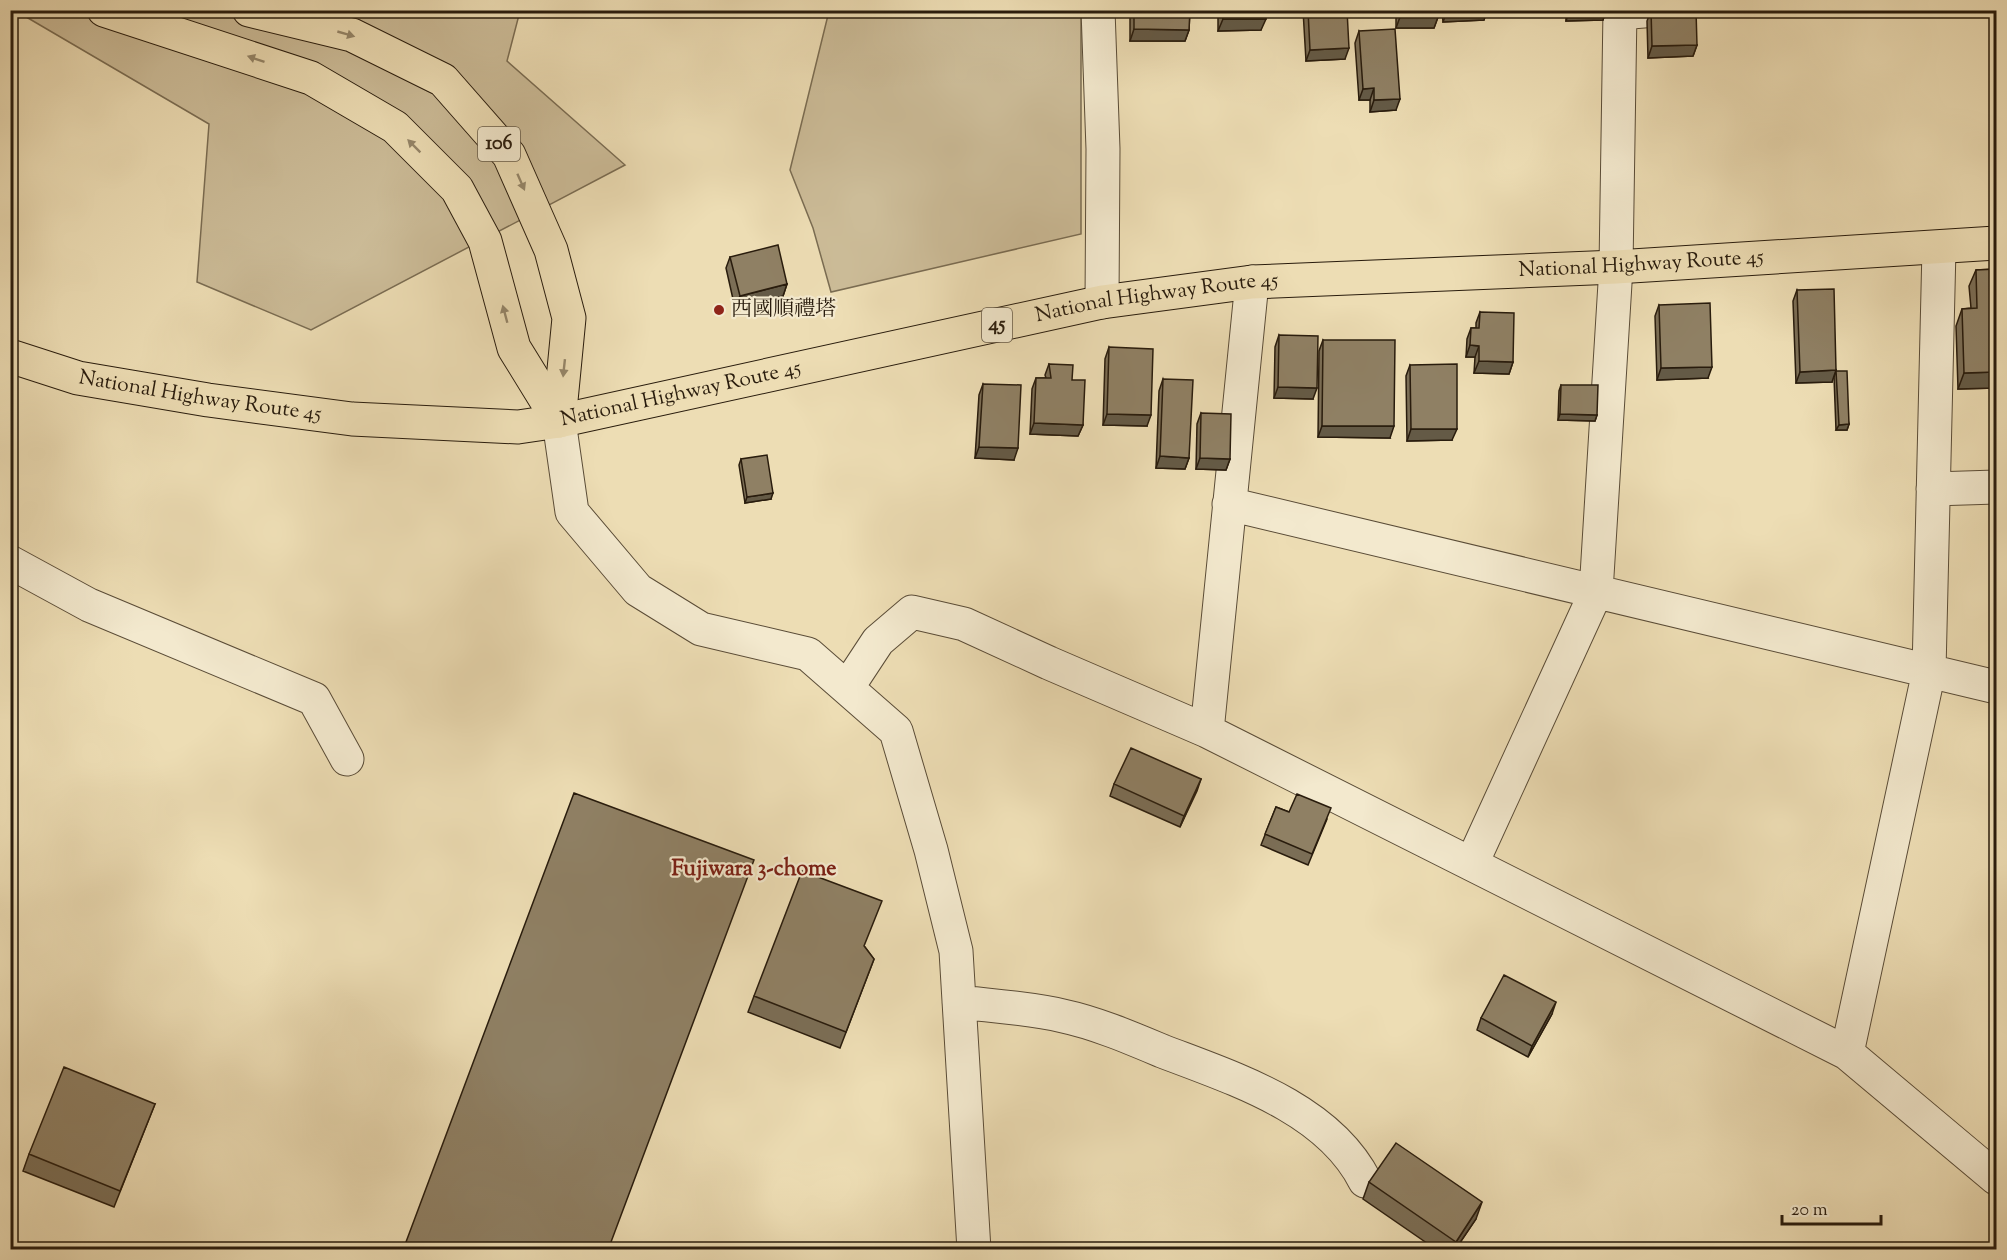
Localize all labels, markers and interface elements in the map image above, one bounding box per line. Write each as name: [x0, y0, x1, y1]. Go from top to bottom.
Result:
one-way arrow: [337, 30, 355, 39]
one-way arrow: [247, 53, 265, 63]
road number: 106: [478, 127, 520, 161]
one-way arrow: [407, 139, 421, 153]
one-way arrow: [517, 174, 526, 191]
street label: National Highway Route 45: [1518, 243, 1765, 286]
street label: National Highway Route 45: [1033, 266, 1279, 331]
place label: 西國順禮塔: [731, 295, 836, 325]
marker: 西國順禮塔: [712, 303, 726, 317]
one-way arrow: [499, 305, 509, 323]
road number: 45: [982, 308, 1012, 342]
street label: National Highway Route 45: [558, 353, 804, 435]
one-way arrow: [559, 359, 569, 378]
street label: National Highway Route 45: [76, 363, 323, 430]
district label: Fujiwara 3-chome: [671, 854, 837, 886]
scale bar: [1782, 1188, 1881, 1226]
text: 20 m: [1791, 1198, 1828, 1224]

